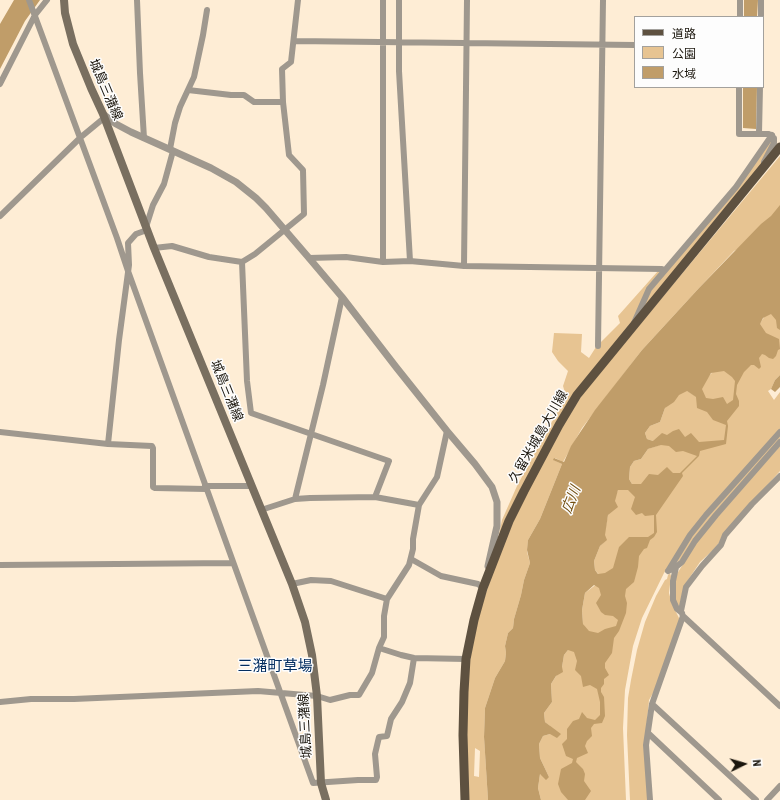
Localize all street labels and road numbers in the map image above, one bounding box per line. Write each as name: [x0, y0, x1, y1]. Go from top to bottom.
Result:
street label: 城島三潴線: [85, 57, 125, 123]
street label: 城島三潴線: [207, 358, 245, 424]
street label: 久留米城島大川線: [506, 388, 572, 486]
street label: 城島三潴線: [297, 693, 315, 759]

